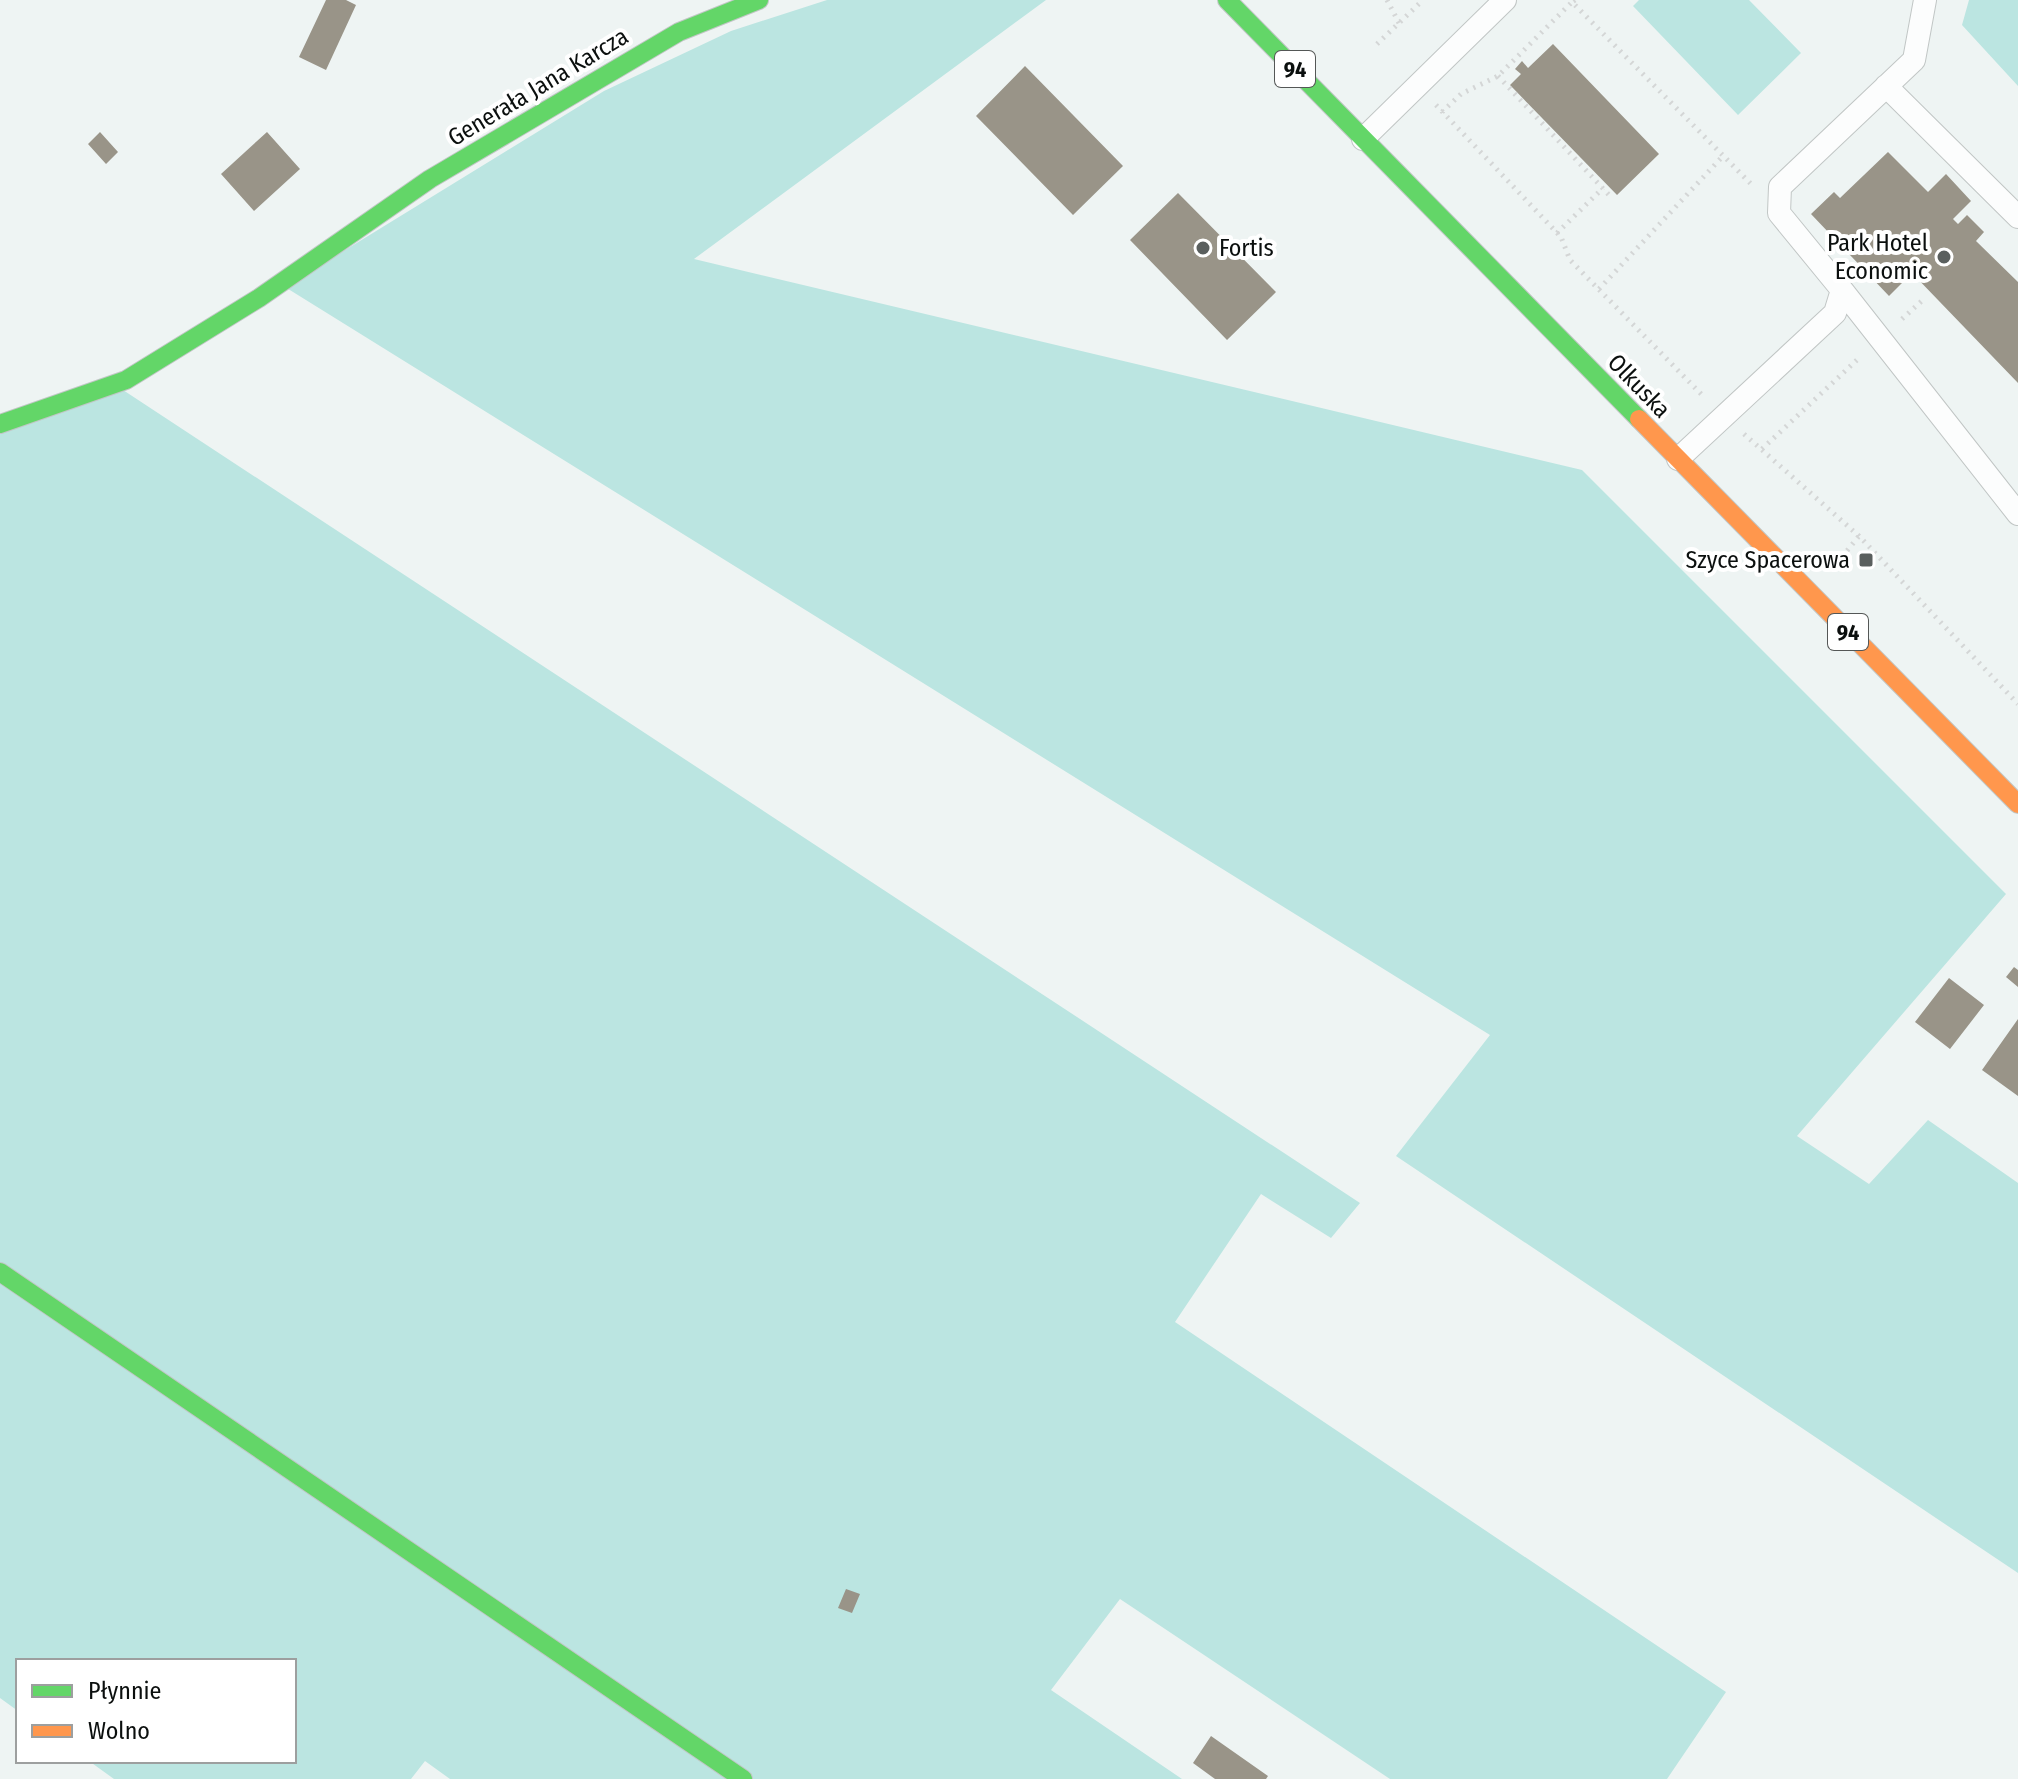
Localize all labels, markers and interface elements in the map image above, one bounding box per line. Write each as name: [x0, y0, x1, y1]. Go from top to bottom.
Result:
street label: Generała Jana Karcza: [443, 22, 633, 152]
road number: 94: [1275, 51, 1315, 87]
place label: Park Hotel Economic: [1827, 229, 1928, 285]
place label: Fortis: [1219, 234, 1274, 262]
marker: Fortis: [1194, 239, 1212, 257]
marker: Park Hotel Economic: [1935, 248, 1953, 266]
street label: Olkuska: [1602, 348, 1676, 424]
place label: Szyce Spacerowa: [1686, 546, 1850, 574]
marker: Szyce Spacerowa: [1857, 551, 1875, 569]
road number: 94: [1828, 614, 1868, 650]
legend: [16, 1659, 296, 1763]
text: Płynnie: [88, 1677, 161, 1705]
text: Wolno: [88, 1717, 150, 1745]

